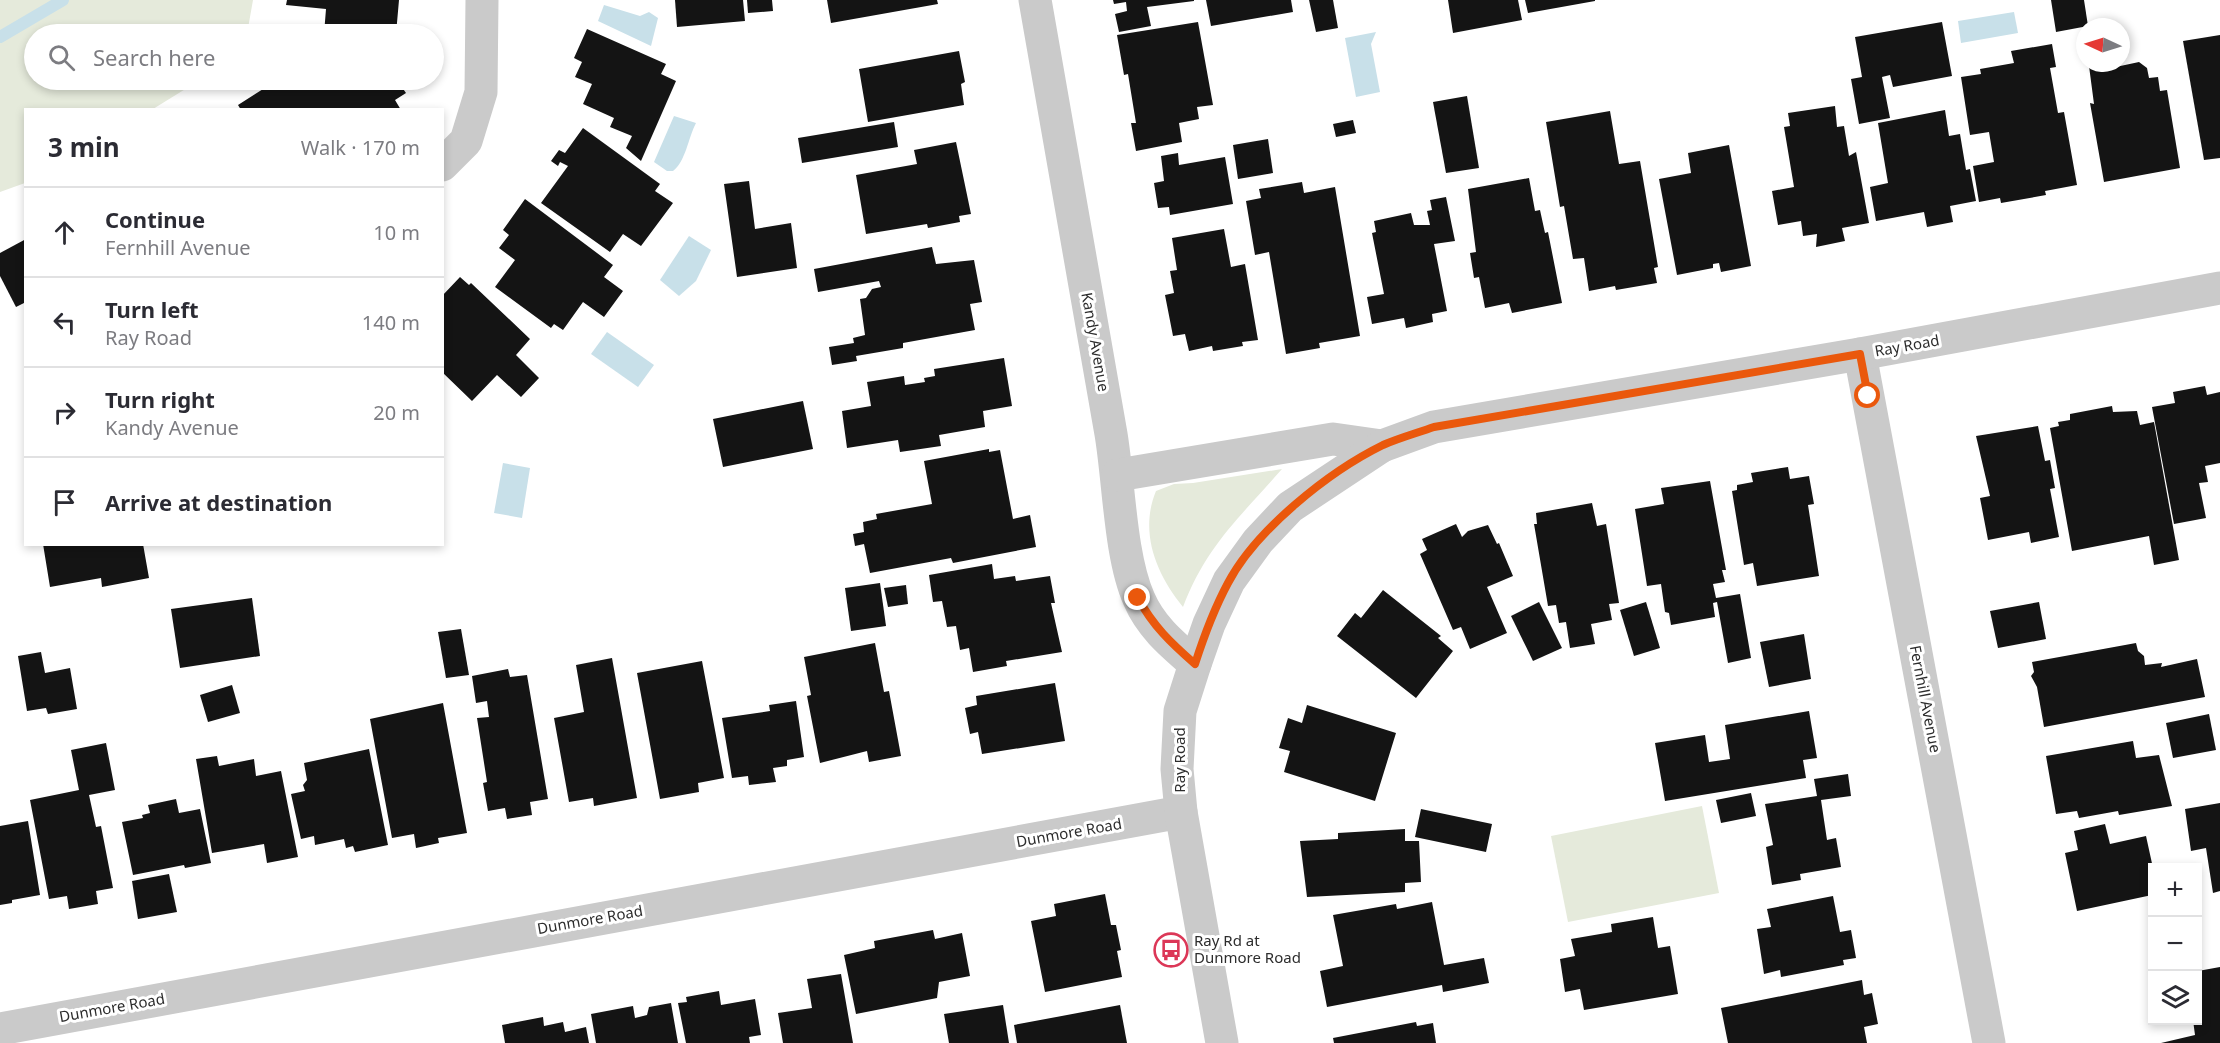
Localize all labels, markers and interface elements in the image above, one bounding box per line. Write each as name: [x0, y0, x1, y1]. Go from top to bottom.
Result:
north arrow: [2076, 18, 2130, 72]
search box: [24, 24, 444, 90]
icon: search: [45, 41, 78, 74]
text: Search here: [93, 42, 215, 72]
text: 3 min: [48, 129, 120, 165]
text: Walk · 170 m: [301, 134, 420, 161]
text: Continue: [105, 204, 205, 234]
icon: ahead: [48, 216, 81, 249]
text: 10 m: [373, 219, 420, 246]
text: Fernhill Avenue: [105, 234, 251, 261]
street label: Kandy Avenue: [1077, 291, 1115, 393]
text: Turn left: [105, 294, 199, 324]
icon: left: [48, 306, 81, 339]
text: 140 m: [362, 309, 420, 336]
text: Ray Road: [105, 324, 192, 351]
street label: Ray Road: [1873, 329, 1941, 361]
route start: [1854, 382, 1880, 408]
text: Turn right: [105, 384, 215, 414]
icon: right: [48, 396, 81, 429]
text: 20 m: [373, 399, 420, 426]
text: Kandy Avenue: [105, 414, 239, 441]
icon: arrive: [48, 486, 81, 519]
text: Arrive at destination: [105, 487, 332, 517]
route end: [1124, 584, 1150, 610]
street label: Fernhill Avenue: [1906, 643, 1946, 754]
street label: Ray Road: [1169, 727, 1189, 793]
street label: Dunmore Road: [1014, 813, 1123, 851]
map controls: [2148, 863, 2202, 1025]
button: +: [2148, 863, 2202, 917]
street label: Dunmore Road: [535, 900, 644, 938]
button: −: [2148, 917, 2202, 971]
place label: Ray Rd at Dunmore Road: [1194, 930, 1301, 967]
bus stop icon: Ray Rd at Dunmore Road: [1153, 932, 1189, 968]
button: layers: [2148, 971, 2202, 1025]
street label: Dunmore Road: [57, 988, 166, 1026]

